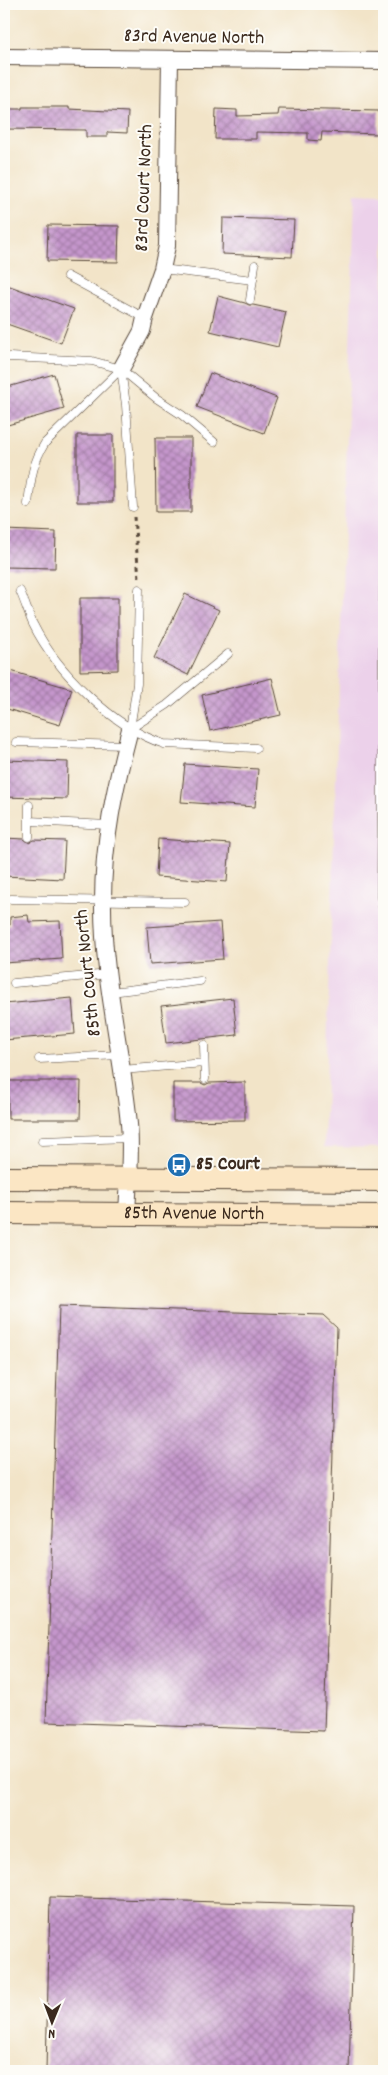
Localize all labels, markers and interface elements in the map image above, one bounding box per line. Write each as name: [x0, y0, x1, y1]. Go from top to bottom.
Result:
street label: 83rd Avenue North: [124, 23, 264, 53]
street label: 83rd Court North: [129, 124, 161, 252]
street label: 85th Court North: [68, 908, 110, 1038]
place label: 85 Court: [196, 1151, 261, 1179]
bus stop icon: 85 Court: [166, 1152, 192, 1178]
street label: 85th Avenue North: [124, 1200, 264, 1229]
north arrow: [28, 1998, 78, 2048]
text: N: [48, 2023, 55, 2043]

